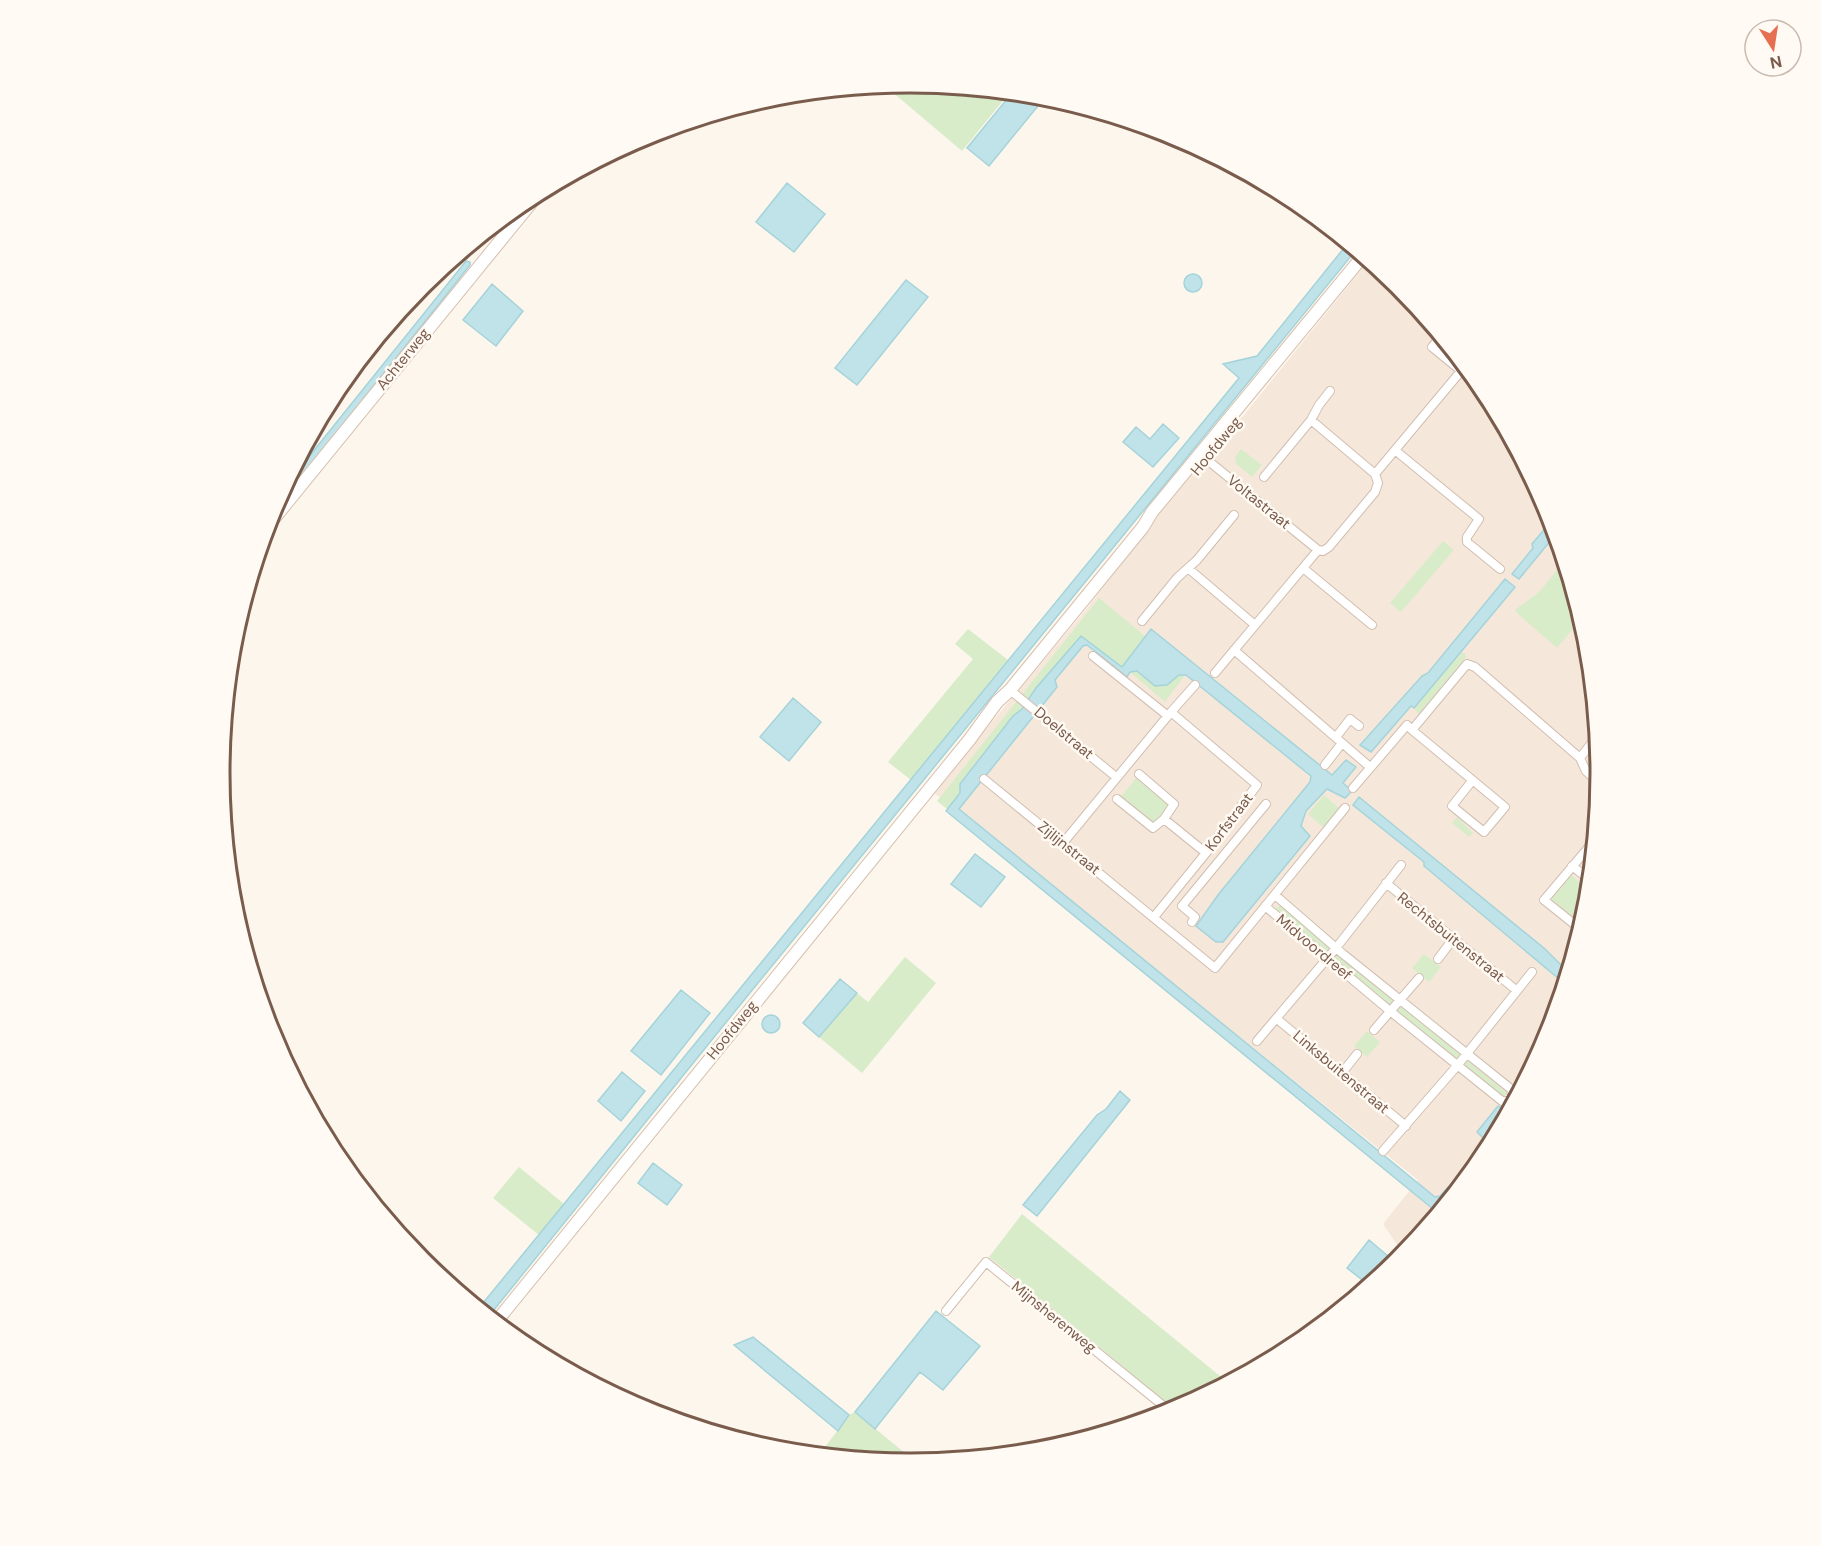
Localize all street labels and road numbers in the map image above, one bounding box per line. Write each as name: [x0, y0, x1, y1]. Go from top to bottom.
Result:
street label: Achterweg: [372, 324, 434, 394]
street label: Hoofdweg: [1186, 412, 1246, 480]
street label: Voltastraat: [1223, 470, 1295, 534]
street label: Doelstraat: [1030, 702, 1098, 764]
street label: Korfstraat: [1201, 789, 1258, 855]
street label: Zijlijnstraat: [1033, 817, 1105, 880]
street label: Rechtsbuitenstraat: [1393, 888, 1509, 987]
street label: Midvoordreef: [1272, 909, 1356, 985]
street label: Hoofdweg: [702, 996, 762, 1064]
street label: Linksbuitenstraat: [1289, 1026, 1393, 1118]
street label: Mijnsherenweg: [1007, 1277, 1101, 1357]

